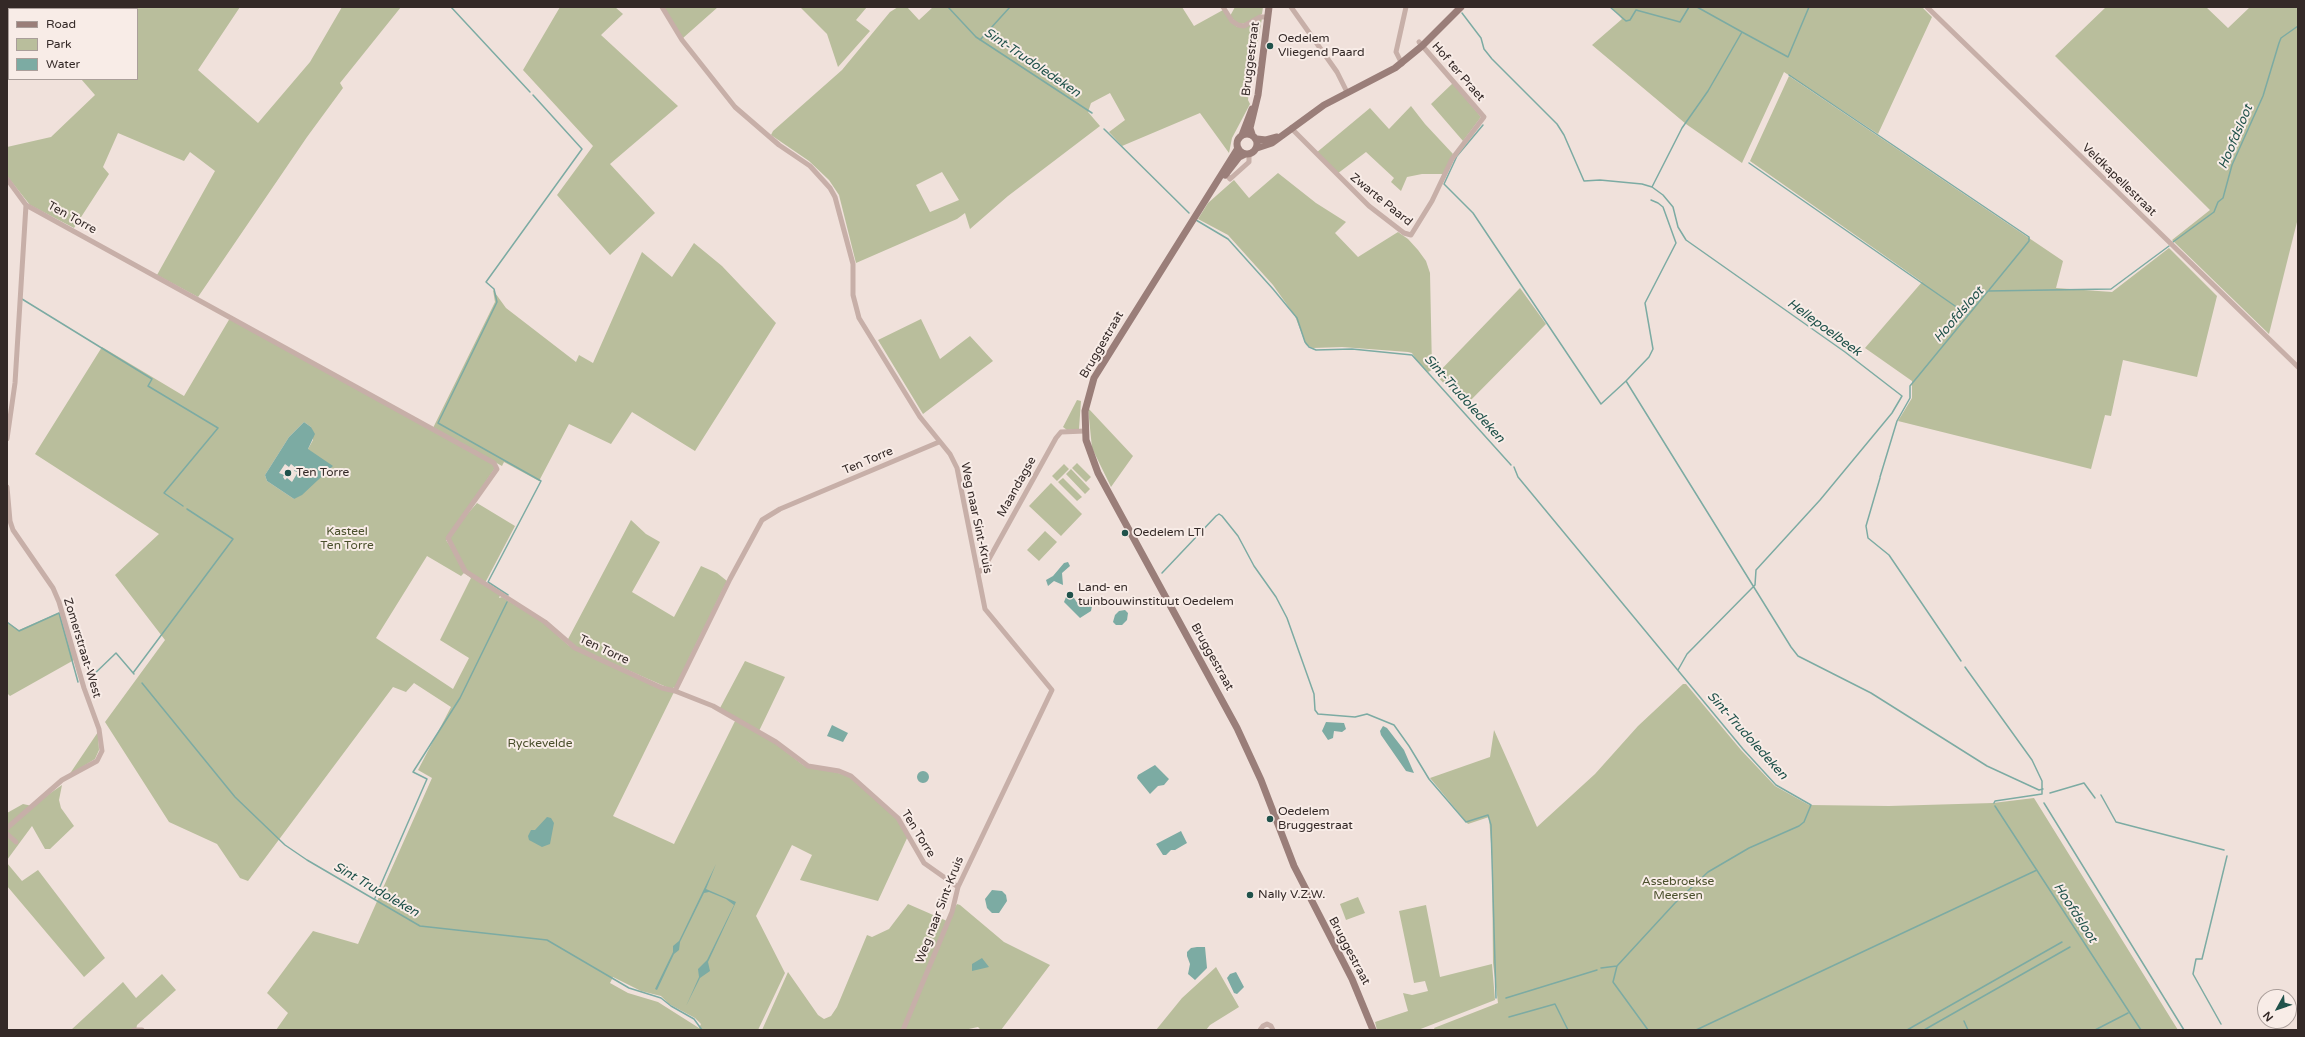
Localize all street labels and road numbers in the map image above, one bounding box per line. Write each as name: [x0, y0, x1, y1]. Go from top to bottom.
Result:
street label: Bruggestraat: [1239, 21, 1263, 97]
street label: Hof ter Praet: [1428, 40, 1488, 104]
street label: Veldkapellestraat: [2079, 141, 2159, 219]
street label: Zwarte Paard: [1347, 170, 1415, 230]
street label: Ten Torre: [45, 199, 99, 237]
street label: Bruggestraat: [1077, 309, 1127, 381]
street label: Ten Torre: [841, 444, 895, 478]
street label: Maandagse: [995, 454, 1039, 520]
street label: Weg naar Sint-Kruis: [957, 461, 995, 575]
street label: Zomerstraat-West: [60, 596, 104, 700]
street label: Bruggestraat: [1188, 621, 1236, 693]
street label: Ten Torre: [577, 632, 631, 668]
street label: Ten Torre: [898, 808, 938, 860]
street label: Weg naar Sint-Kruis: [913, 855, 967, 965]
street label: Bruggestraat: [1325, 915, 1373, 987]

